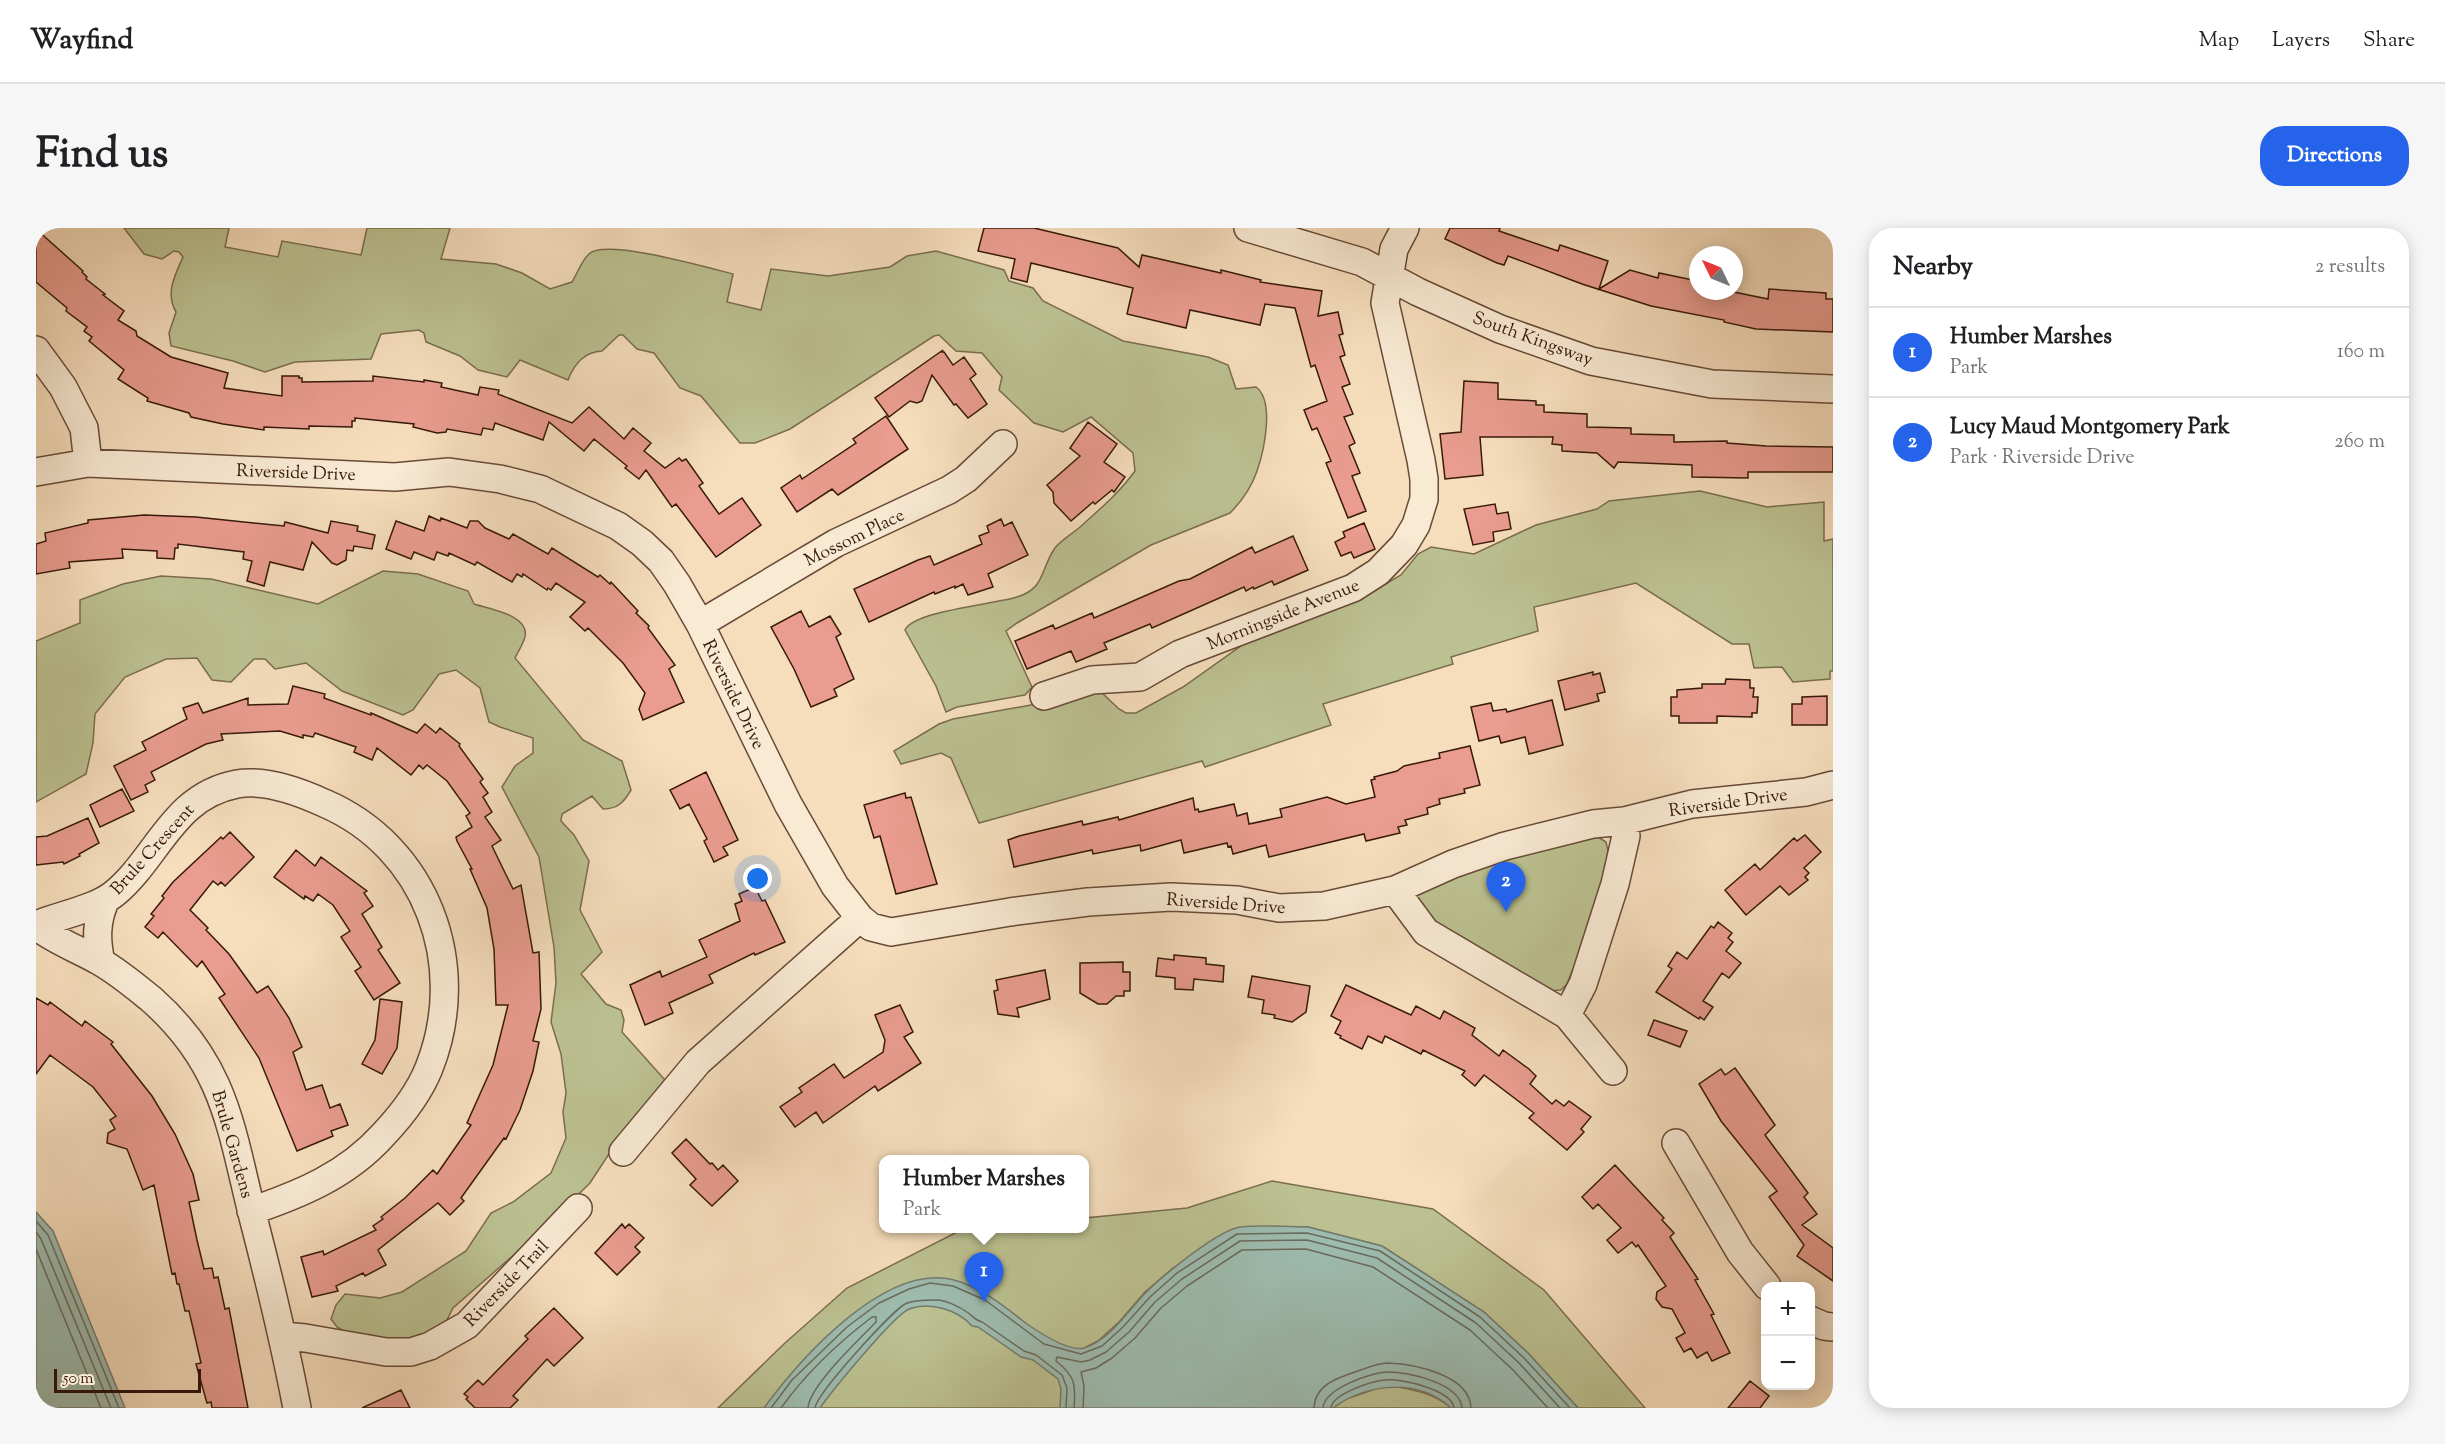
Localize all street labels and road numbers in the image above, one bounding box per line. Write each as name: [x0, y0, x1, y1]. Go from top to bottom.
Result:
street label: South Kingsway: [1468, 306, 1596, 374]
street label: Riverside Drive: [236, 459, 356, 489]
street label: Mossom Place: [800, 503, 909, 574]
street label: Morningside Avenue: [1204, 573, 1364, 658]
street label: Riverside Drive: [694, 635, 770, 754]
street label: Riverside Drive: [1667, 783, 1789, 825]
street label: Brule Crescent: [105, 799, 202, 902]
street label: Riverside Drive: [1165, 888, 1286, 922]
street label: Brule Gardens: [203, 1088, 259, 1202]
street label: Riverside Trail: [459, 1235, 556, 1334]

